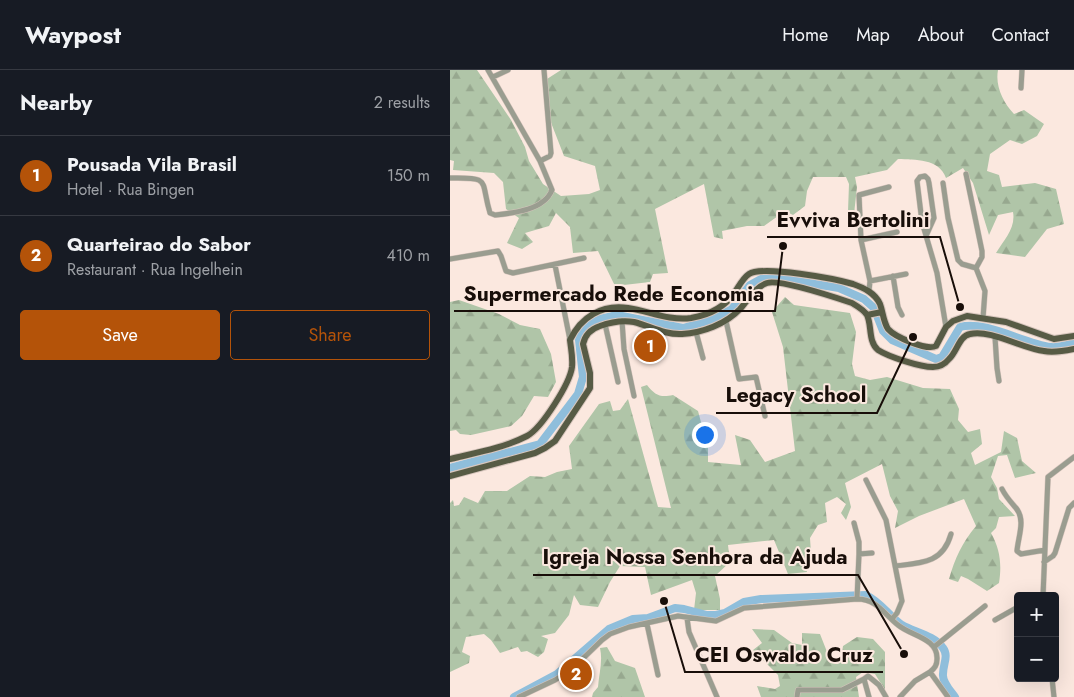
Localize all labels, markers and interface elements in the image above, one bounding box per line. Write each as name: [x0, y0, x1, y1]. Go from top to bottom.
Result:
text: Waypost: [25, 17, 121, 52]
text: Home: [782, 22, 828, 48]
text: Map: [856, 22, 890, 48]
text: About: [918, 22, 963, 48]
text: Contact: [991, 22, 1049, 48]
text: Nearby: [20, 88, 92, 118]
text: 2 results: [374, 91, 430, 114]
text: Pousada Vila Brasil: [67, 151, 237, 178]
text: 1: [32, 164, 40, 187]
text: 150 m: [387, 164, 430, 187]
text: Hotel · Rua Bingen: [67, 178, 194, 201]
callout: Evviva Bertolini: [767, 201, 940, 237]
text: Evviva Bertolini: [777, 205, 929, 235]
text: Quarteirao do Sabor: [67, 231, 251, 258]
text: 2: [31, 244, 41, 267]
text: 410 m: [387, 244, 430, 267]
text: Restaurant · Rua Ingelhein: [67, 258, 243, 281]
callout: Supermercado Rede Economia: [454, 275, 775, 311]
text: Supermercado Rede Economia: [464, 279, 764, 309]
button: Save: [20, 310, 220, 360]
button: Share: [230, 310, 430, 360]
pin: 1: [634, 327, 666, 365]
callout: Legacy School: [716, 377, 877, 413]
text: Legacy School: [726, 380, 866, 410]
your location: [692, 422, 718, 448]
callout: Igreja Nossa Senhora da Ajuda: [533, 539, 858, 575]
text: Igreja Nossa Senhora da Ajuda: [543, 542, 847, 572]
map controls: [1014, 592, 1059, 682]
button: +: [1014, 592, 1059, 637]
callout: CEI Oswaldo Cruz: [685, 636, 883, 672]
button: −: [1014, 637, 1059, 682]
text: CEI Oswaldo Cruz: [695, 640, 873, 670]
pin: 2: [560, 655, 592, 693]

